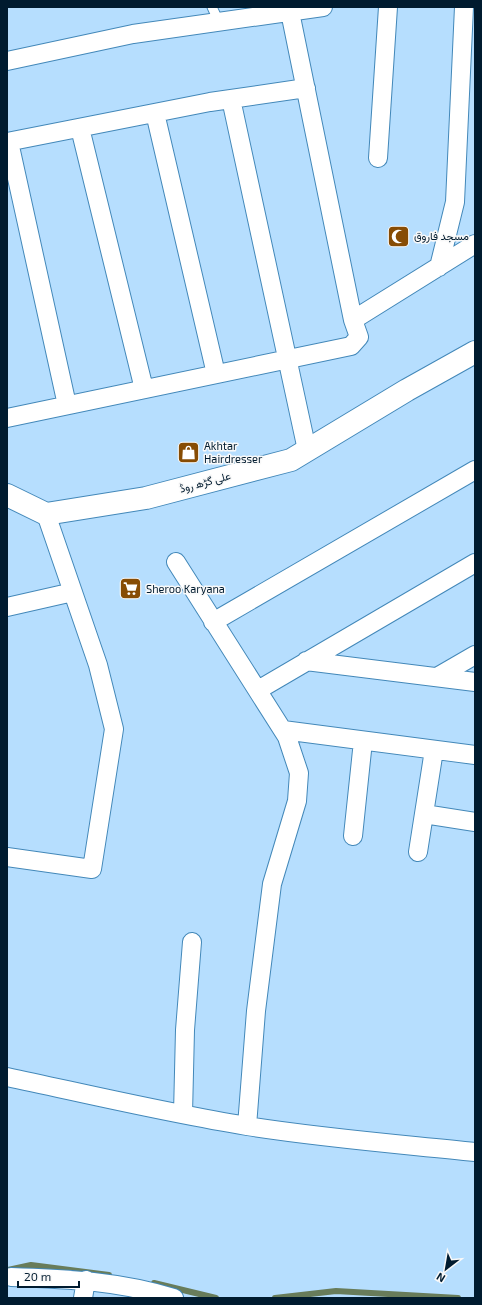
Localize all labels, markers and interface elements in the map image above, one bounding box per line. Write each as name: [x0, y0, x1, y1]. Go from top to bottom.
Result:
mosque icon: مسجد فاروق: [386, 223, 412, 249]
place label: مسجد فاروق: [414, 229, 469, 243]
shop icon: Akhtar Hairdresser: [175, 439, 201, 465]
place label: Akhtar Hairdresser: [204, 439, 263, 465]
street label: علی گڑھ روڈ: [178, 468, 232, 496]
supermarket icon: Sheroo Karyana: [118, 576, 144, 602]
place label: Sheroo Karyana: [146, 582, 225, 595]
north arrow: [426, 1249, 466, 1289]
scale bar: [18, 1263, 79, 1289]
text: 20 m: [24, 1269, 51, 1283]
text: N: [434, 1270, 447, 1286]

